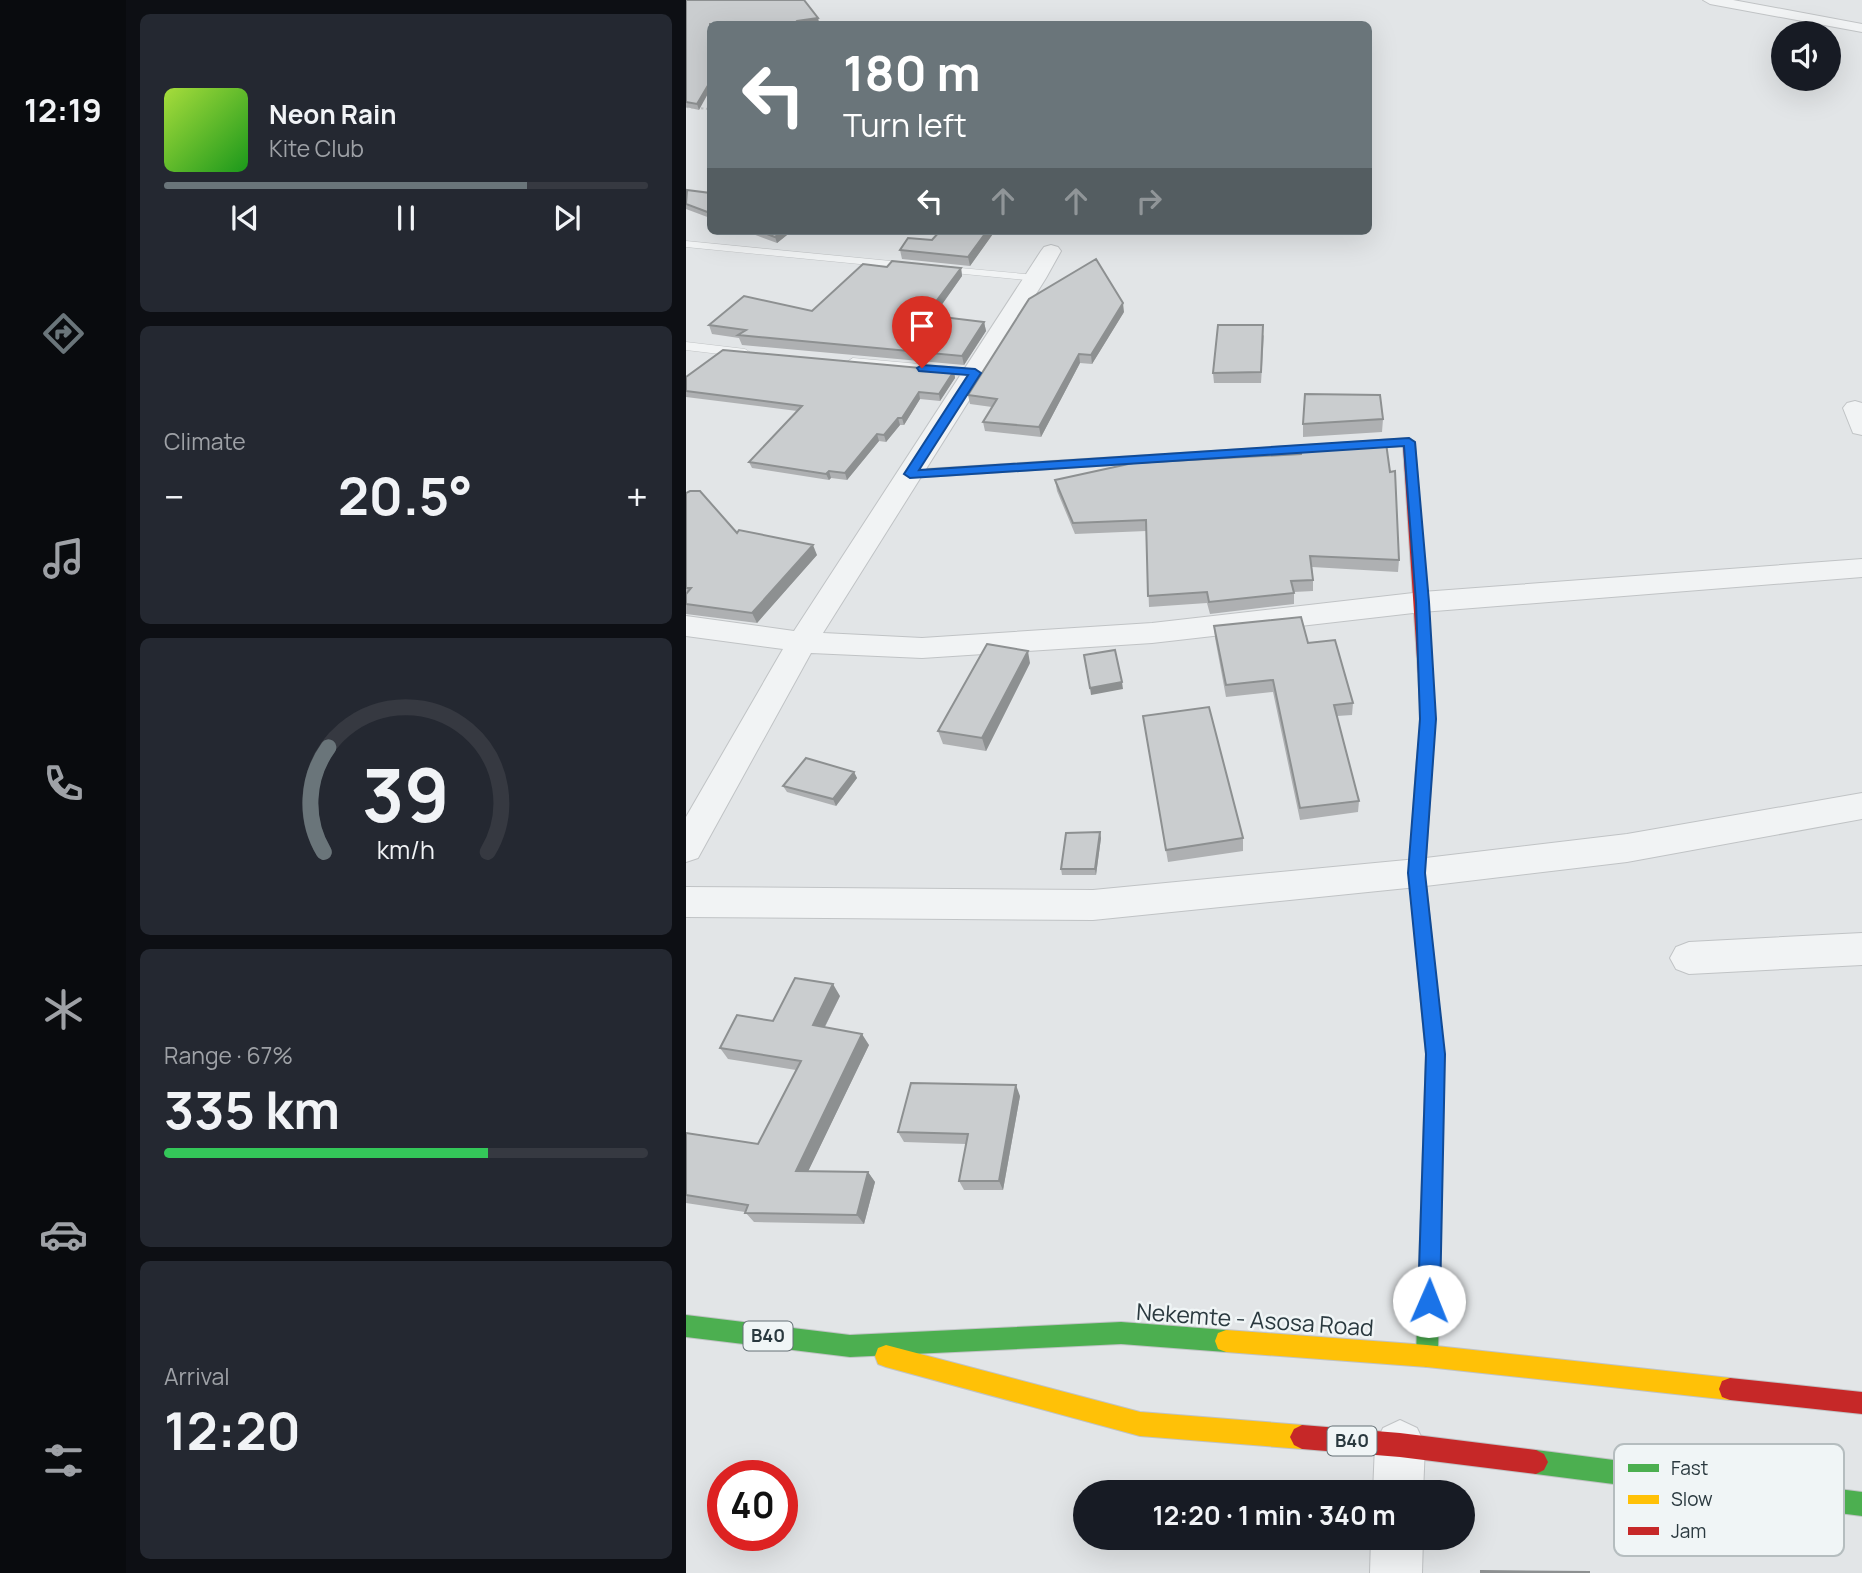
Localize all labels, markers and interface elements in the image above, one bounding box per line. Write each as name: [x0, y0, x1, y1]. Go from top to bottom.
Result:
map controls: [1771, 21, 1841, 91]
button: sound: [1771, 21, 1841, 91]
text: 180 m: [843, 39, 981, 106]
icon: left: [728, 49, 819, 140]
text: 12:19: [24, 88, 102, 132]
text: Neon Rain: [269, 96, 397, 132]
text: Turn left: [843, 103, 967, 147]
text: Kite Club: [269, 132, 364, 164]
icon: left: [911, 182, 949, 220]
icon: ahead: [984, 182, 1022, 220]
icon: ahead: [1057, 182, 1095, 220]
icon: right: [1130, 182, 1168, 220]
icon: previous: [226, 199, 264, 237]
icon: pause: [387, 199, 425, 237]
icon: next: [548, 199, 586, 237]
pin: [892, 296, 952, 368]
icon: arrive: [903, 307, 941, 345]
icon: directions: [39, 309, 88, 358]
text: Climate: [164, 425, 246, 457]
text: 20.5°: [338, 460, 473, 531]
text: −: [164, 470, 185, 522]
text: +: [626, 470, 648, 522]
icon: music: [39, 534, 88, 583]
text: 39: [362, 745, 450, 845]
icon: phone: [39, 759, 88, 808]
text: km/h: [377, 832, 435, 867]
icon: climate: [39, 985, 88, 1034]
text: Range · 67%: [164, 1039, 293, 1071]
text: 335 km: [164, 1074, 340, 1145]
icon: car: [39, 1210, 88, 1259]
position arrow: [1392, 1264, 1466, 1338]
street label: Nekemte - Asosa Road: [1135, 1295, 1375, 1343]
road number: B40: [743, 1322, 792, 1350]
text: Arrival: [164, 1360, 230, 1392]
text: 12:20: [164, 1395, 301, 1466]
road number: B40: [1328, 1426, 1376, 1456]
icon: filters: [39, 1436, 88, 1485]
legend: [1614, 1444, 1844, 1556]
text: Fast: [1671, 1455, 1708, 1481]
speed limit sign: 40: [707, 1460, 798, 1551]
text: Slow: [1671, 1486, 1713, 1512]
text: 12:20 · 1 min · 340 m: [1152, 1497, 1396, 1533]
text: Jam: [1671, 1518, 1706, 1544]

